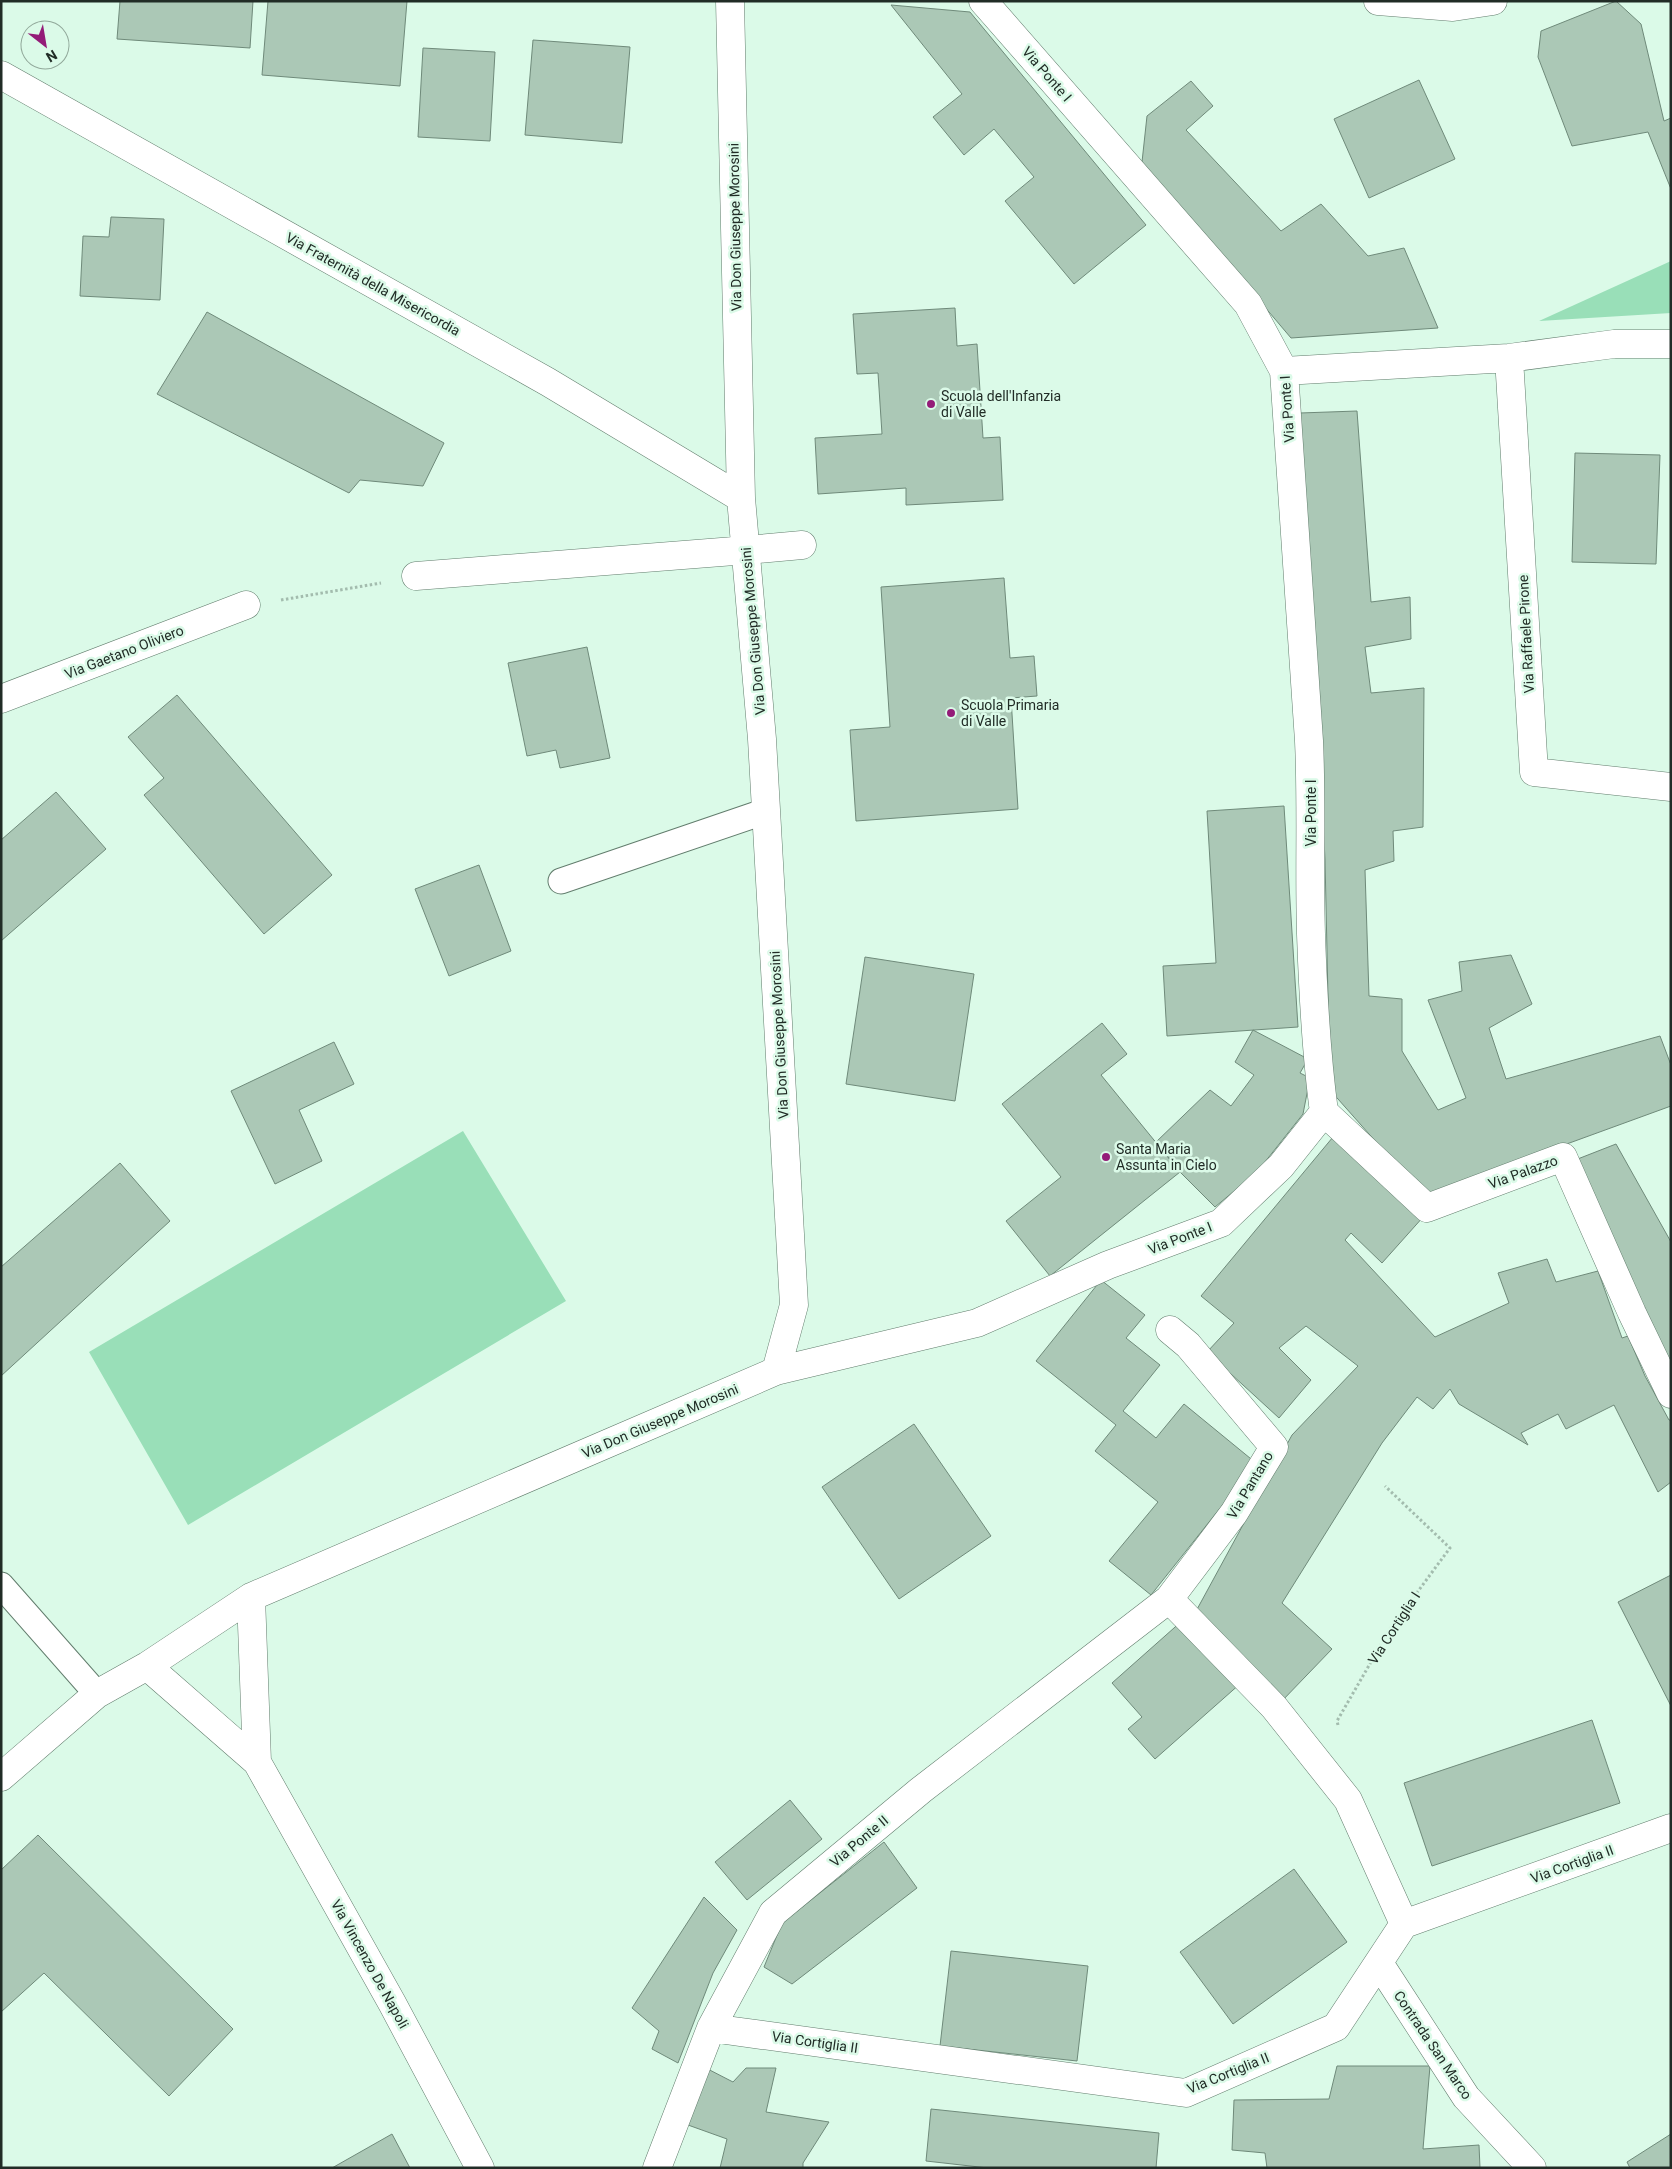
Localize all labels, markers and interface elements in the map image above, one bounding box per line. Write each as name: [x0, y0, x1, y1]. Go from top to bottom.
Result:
north arrow: [20, 20, 70, 70]
street label: Via Ponte I: [1019, 43, 1075, 105]
text: N: [43, 47, 60, 66]
street label: Via Don Giuseppe Morosini: [726, 143, 744, 311]
street label: Via Fraternità della Misericordia: [283, 229, 463, 339]
street label: Via Ponte I: [1277, 375, 1297, 443]
place label: Scuola dell'Infanzia di Valle: [941, 388, 1061, 420]
marker: Scuola dell'Infanzia di Valle: [925, 398, 937, 410]
street label: Via Don Giuseppe Morosini: [738, 546, 768, 716]
street label: Via Raffaele Pirone: [1515, 574, 1537, 694]
street label: Via Gaetano Oliviero: [62, 622, 186, 682]
place label: Scuola Primaria di Valle: [961, 697, 1059, 729]
marker: Scuola Primaria di Valle: [945, 707, 957, 719]
street label: Via Ponte I: [1303, 779, 1319, 847]
street label: Via Don Giuseppe Morosini: [767, 951, 791, 1119]
place label: Santa Maria Assunta in Cielo: [1116, 1141, 1217, 1173]
marker: Santa Maria Assunta in Cielo: [1100, 1151, 1112, 1163]
street label: Via Palazzo: [1486, 1152, 1560, 1192]
street label: Via Ponte I: [1146, 1218, 1214, 1258]
street label: Via Don Giuseppe Morosini: [579, 1381, 741, 1461]
street label: Via Pantano: [1224, 1449, 1276, 1521]
street label: Via Cortiglia I: [1365, 1589, 1423, 1667]
street label: Via Ponte II: [827, 1812, 891, 1870]
street label: Via Cortiglia II: [1528, 1842, 1616, 1886]
street label: Via Vincenzo De Napoli: [328, 1897, 412, 2031]
street label: Contrada San Marco: [1391, 1988, 1475, 2102]
street label: Via Cortiglia II: [771, 2028, 859, 2056]
street label: Via Cortiglia II: [1185, 2049, 1271, 2097]

